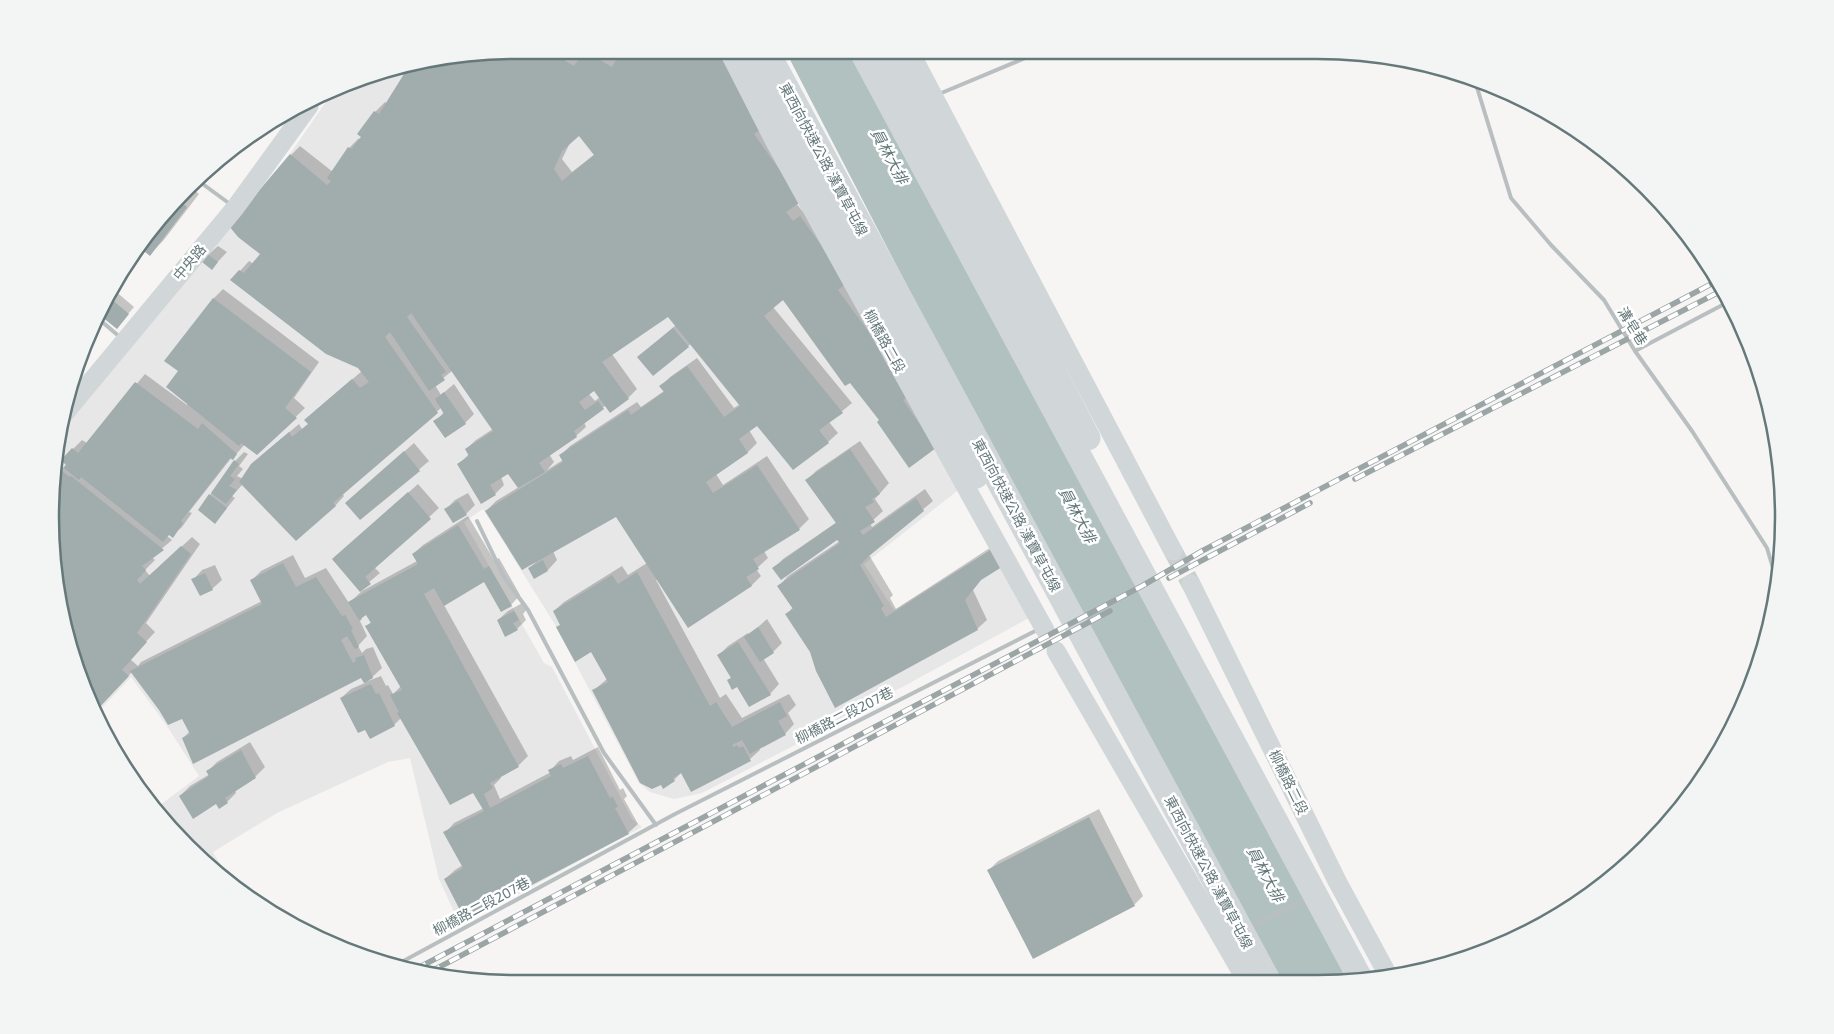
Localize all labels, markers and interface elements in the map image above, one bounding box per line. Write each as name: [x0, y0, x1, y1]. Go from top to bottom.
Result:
street label: 東西向快速公路 漢寶草屯線: [776, 79, 872, 239]
water label: 員林大排: [868, 125, 913, 188]
street label: 中央路: [169, 240, 209, 284]
street label: 溝皂巷: [1615, 304, 1651, 348]
street label: 柳橋路二段: [861, 306, 909, 376]
street label: 東西向快速公路 漢寶草屯線: [969, 435, 1065, 595]
water label: 員林大排: [1056, 484, 1101, 547]
street label: 柳橋路二段207巷: [792, 683, 896, 747]
street label: 柳橋路二段: [1266, 747, 1312, 817]
street label: 東西向快速公路 漢寶草屯線: [1161, 792, 1257, 952]
water label: 員林大排: [1244, 843, 1289, 906]
street label: 柳橋路二段207巷: [430, 873, 532, 939]

